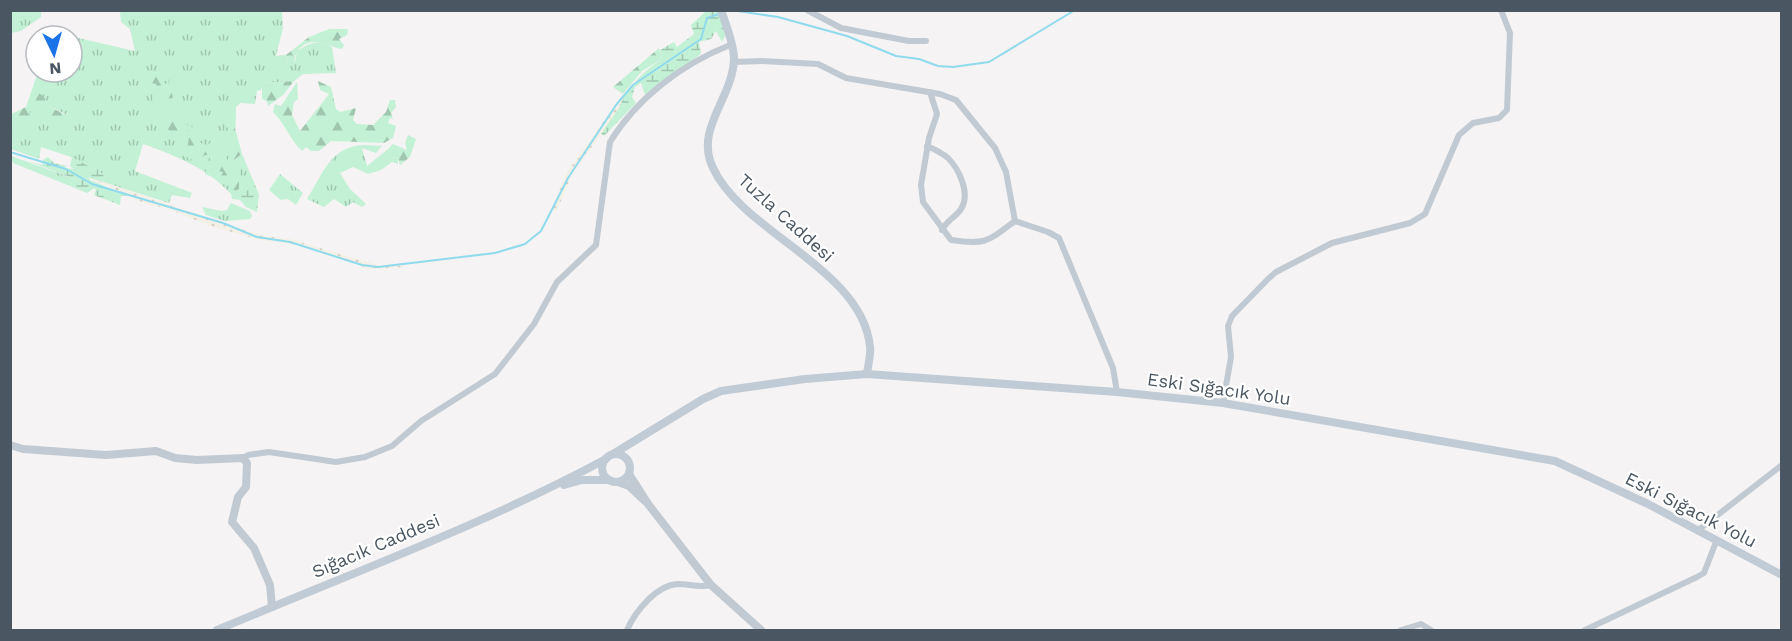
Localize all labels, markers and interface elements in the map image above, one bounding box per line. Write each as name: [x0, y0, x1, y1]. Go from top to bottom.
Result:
north arrow: [24, 24, 84, 84]
text: N: [49, 58, 62, 78]
street label: Tuzla Caddesi: [734, 169, 839, 266]
street label: Eski Sığacık Yolu: [1146, 368, 1292, 409]
street label: Eski Sığacık Yolu: [1622, 467, 1760, 552]
street label: Sığacık Caddesi: [309, 509, 443, 582]

